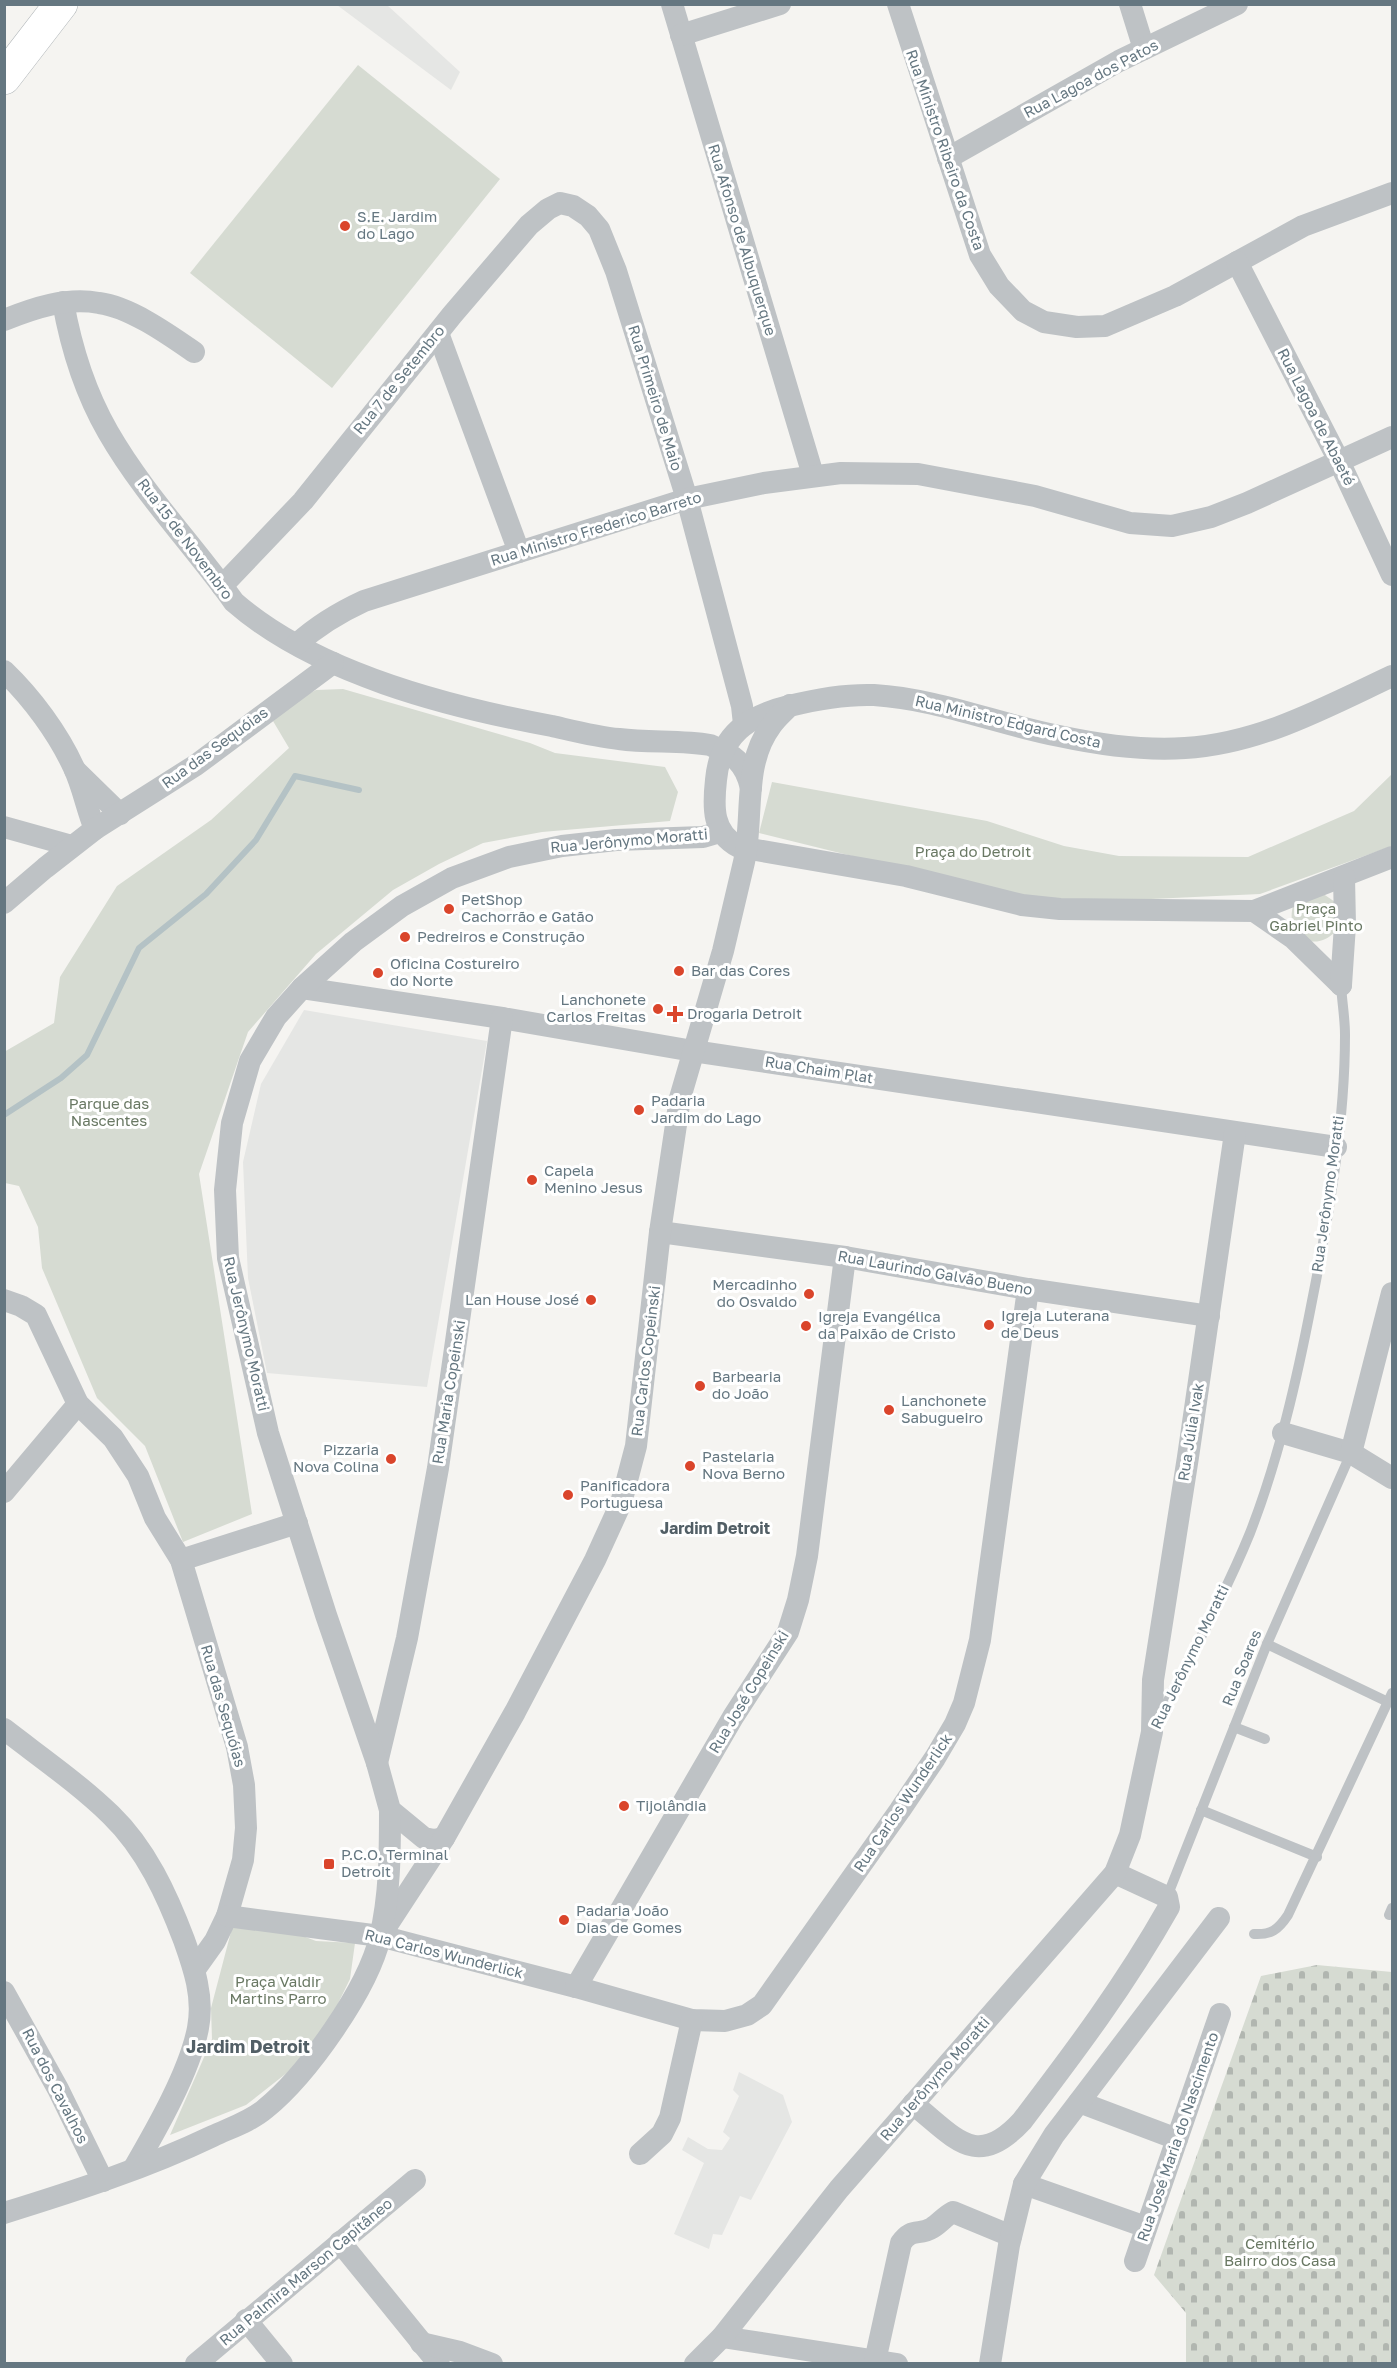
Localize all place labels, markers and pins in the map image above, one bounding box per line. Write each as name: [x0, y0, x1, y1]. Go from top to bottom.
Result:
place label: S.E. Jardim do Lago: [357, 207, 437, 242]
marker: S.E. Jardim do Lago: [338, 219, 352, 233]
place label: PetShop Cachorrão e Gatão: [461, 890, 594, 925]
marker: PetShop Cachorrão e Gatão: [442, 902, 456, 916]
place label: Pedreiros e Construção: [417, 927, 585, 945]
marker: Pedreiros e Construção: [398, 930, 412, 944]
place label: Oficina Costureiro do Norte: [390, 954, 520, 989]
place label: Bar das Cores: [691, 961, 790, 979]
marker: Bar das Cores: [672, 964, 686, 978]
marker: Oficina Costureiro do Norte: [371, 966, 385, 980]
place label: Lanchonete Carlos Freitas: [546, 990, 646, 1025]
marker: Lanchonete Carlos Freitas: [651, 1002, 665, 1016]
place label: Drogaria Detroit: [687, 1004, 802, 1022]
marker: Drogaria Detroit: [668, 1007, 682, 1021]
place label: Padaria Jardim do Lago: [651, 1091, 761, 1126]
marker: Padaria Jardim do Lago: [632, 1103, 646, 1117]
place label: Capela Menino Jesus: [544, 1161, 643, 1196]
marker: Capela Menino Jesus: [525, 1173, 539, 1187]
place label: Mercadinho do Osvaldo: [712, 1275, 797, 1310]
marker: Mercadinho do Osvaldo: [802, 1287, 816, 1301]
place label: Lan House José: [465, 1290, 579, 1308]
marker: Lan House José: [584, 1293, 598, 1307]
place label: Igreja Luterana de Deus: [1001, 1306, 1109, 1341]
place label: Igreja Evangélica da Paixão de Cristo: [818, 1307, 956, 1342]
marker: Igreja Luterana de Deus: [982, 1318, 996, 1332]
marker: Igreja Evangélica da Paixão de Cristo: [799, 1319, 813, 1333]
place label: Barbearia do João: [712, 1367, 781, 1402]
marker: Barbearia do João: [693, 1379, 707, 1393]
place label: Lanchonete Sabugueiro: [901, 1391, 987, 1426]
marker: Lanchonete Sabugueiro: [882, 1403, 896, 1417]
place label: Pizzaria Nova Colina: [293, 1440, 379, 1475]
place label: Pastelaria Nova Berno: [702, 1447, 785, 1482]
marker: Pizzaria Nova Colina: [384, 1452, 398, 1466]
marker: Pastelaria Nova Berno: [683, 1459, 697, 1473]
place label: Panificadora Portuguesa: [580, 1476, 670, 1511]
marker: Panificadora Portuguesa: [561, 1488, 575, 1502]
place label: Tijolândia: [636, 1796, 707, 1814]
marker: Tijolândia: [617, 1799, 631, 1813]
place label: P.C.O. Terminal Detroit: [341, 1845, 449, 1880]
marker: P.C.O. Terminal Detroit: [322, 1857, 336, 1871]
place label: Padaria João Dias de Gomes: [576, 1901, 682, 1936]
marker: Padaria João Dias de Gomes: [557, 1913, 571, 1927]

